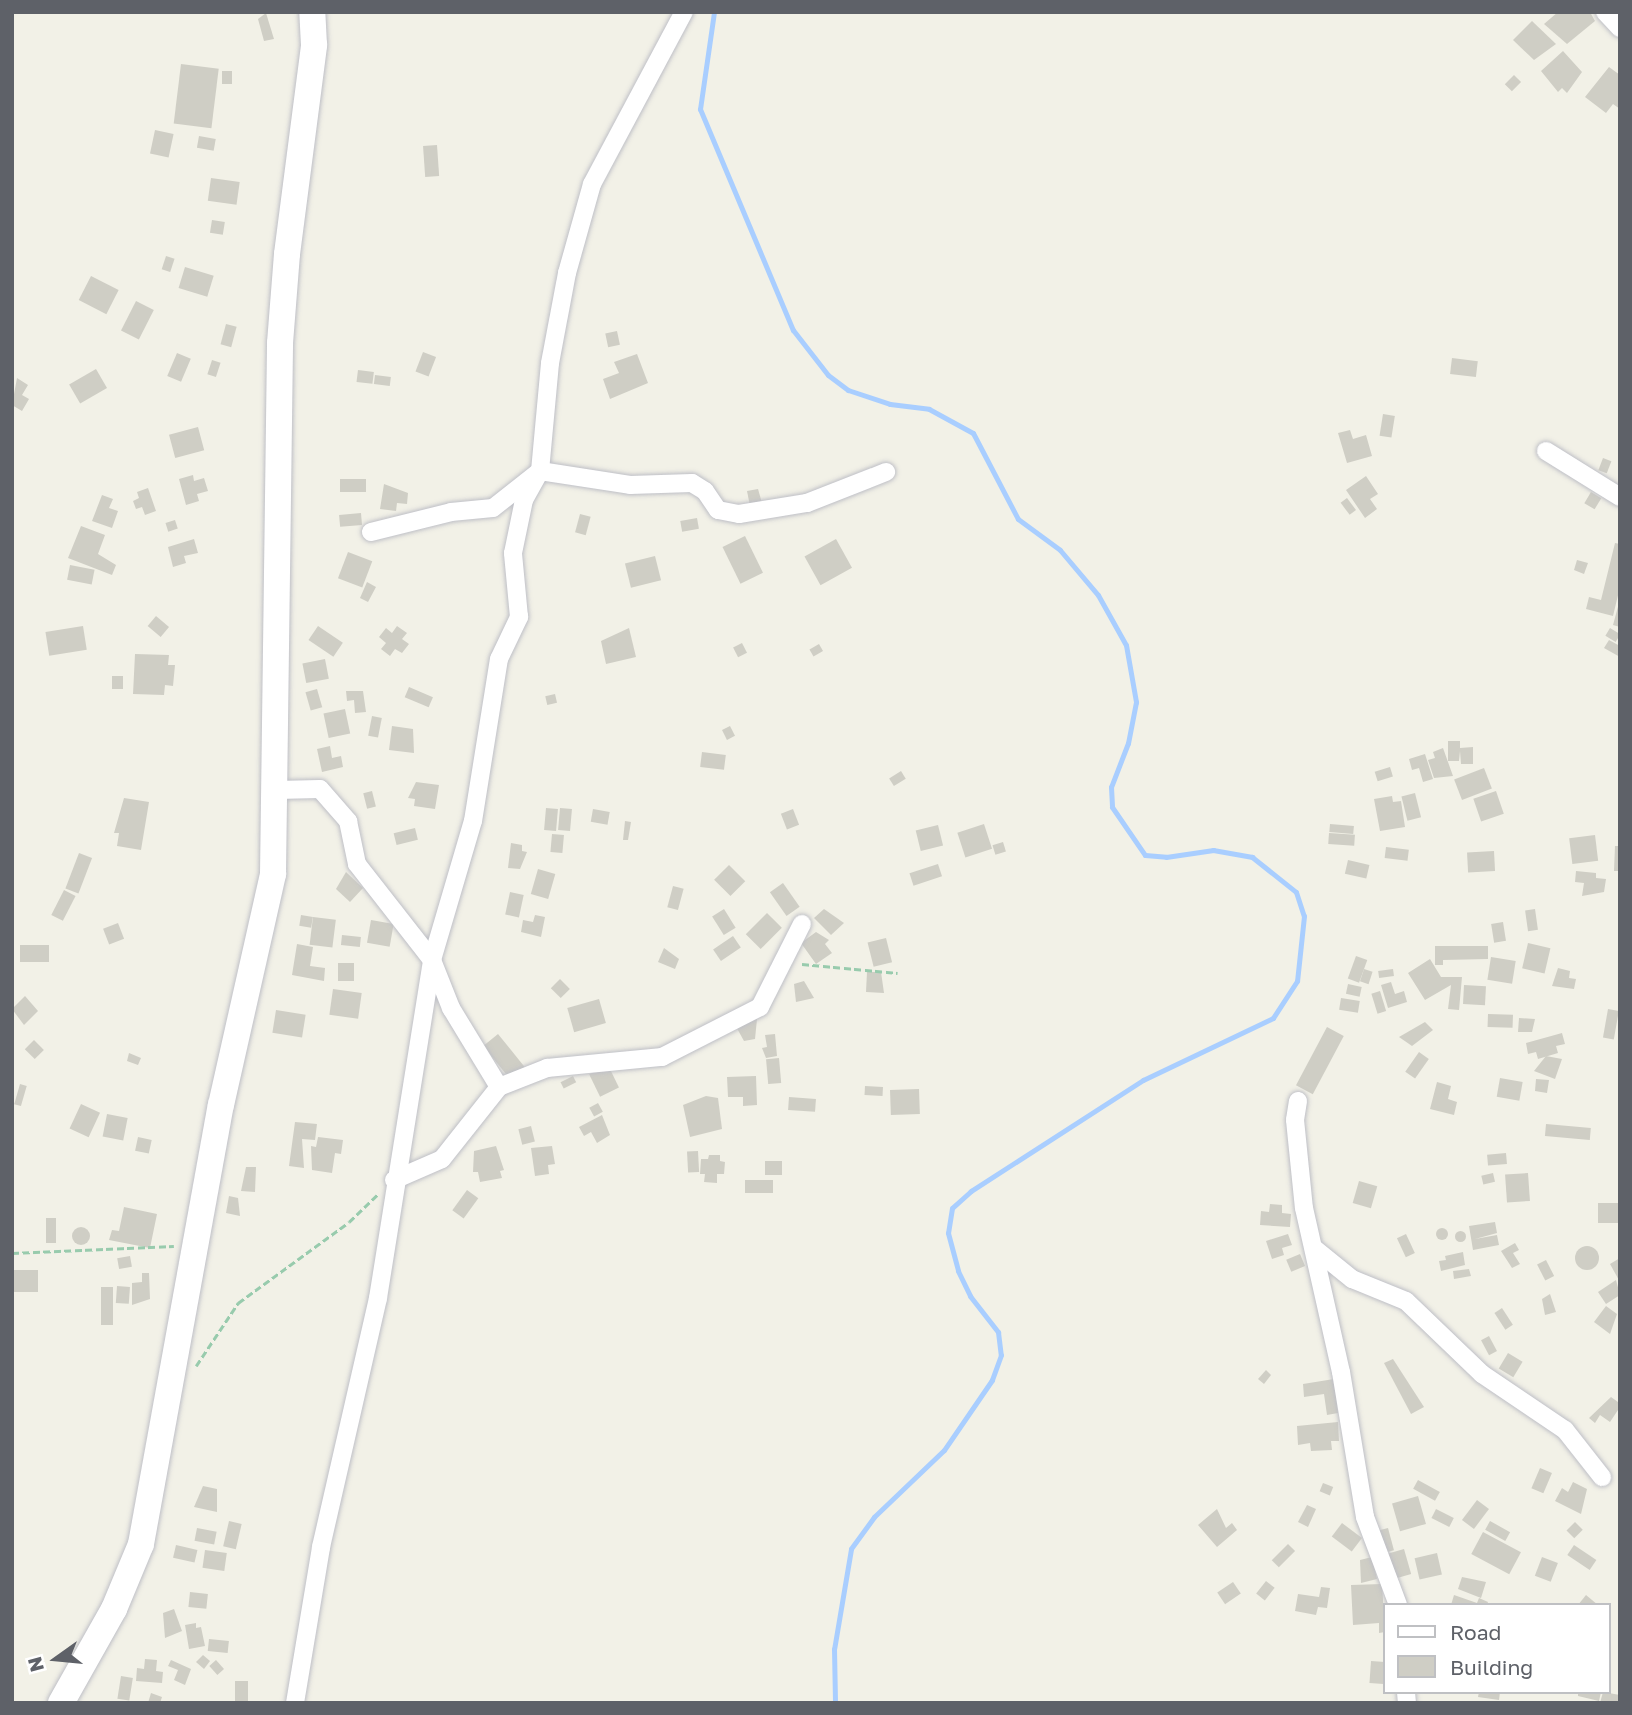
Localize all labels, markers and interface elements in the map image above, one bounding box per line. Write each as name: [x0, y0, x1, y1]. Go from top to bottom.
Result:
legend: [1384, 1603, 1611, 1694]
text: Road: [1450, 1619, 1501, 1645]
north arrow: [21, 1624, 91, 1694]
text: Building: [1450, 1654, 1533, 1680]
text: N: [22, 1655, 48, 1675]

